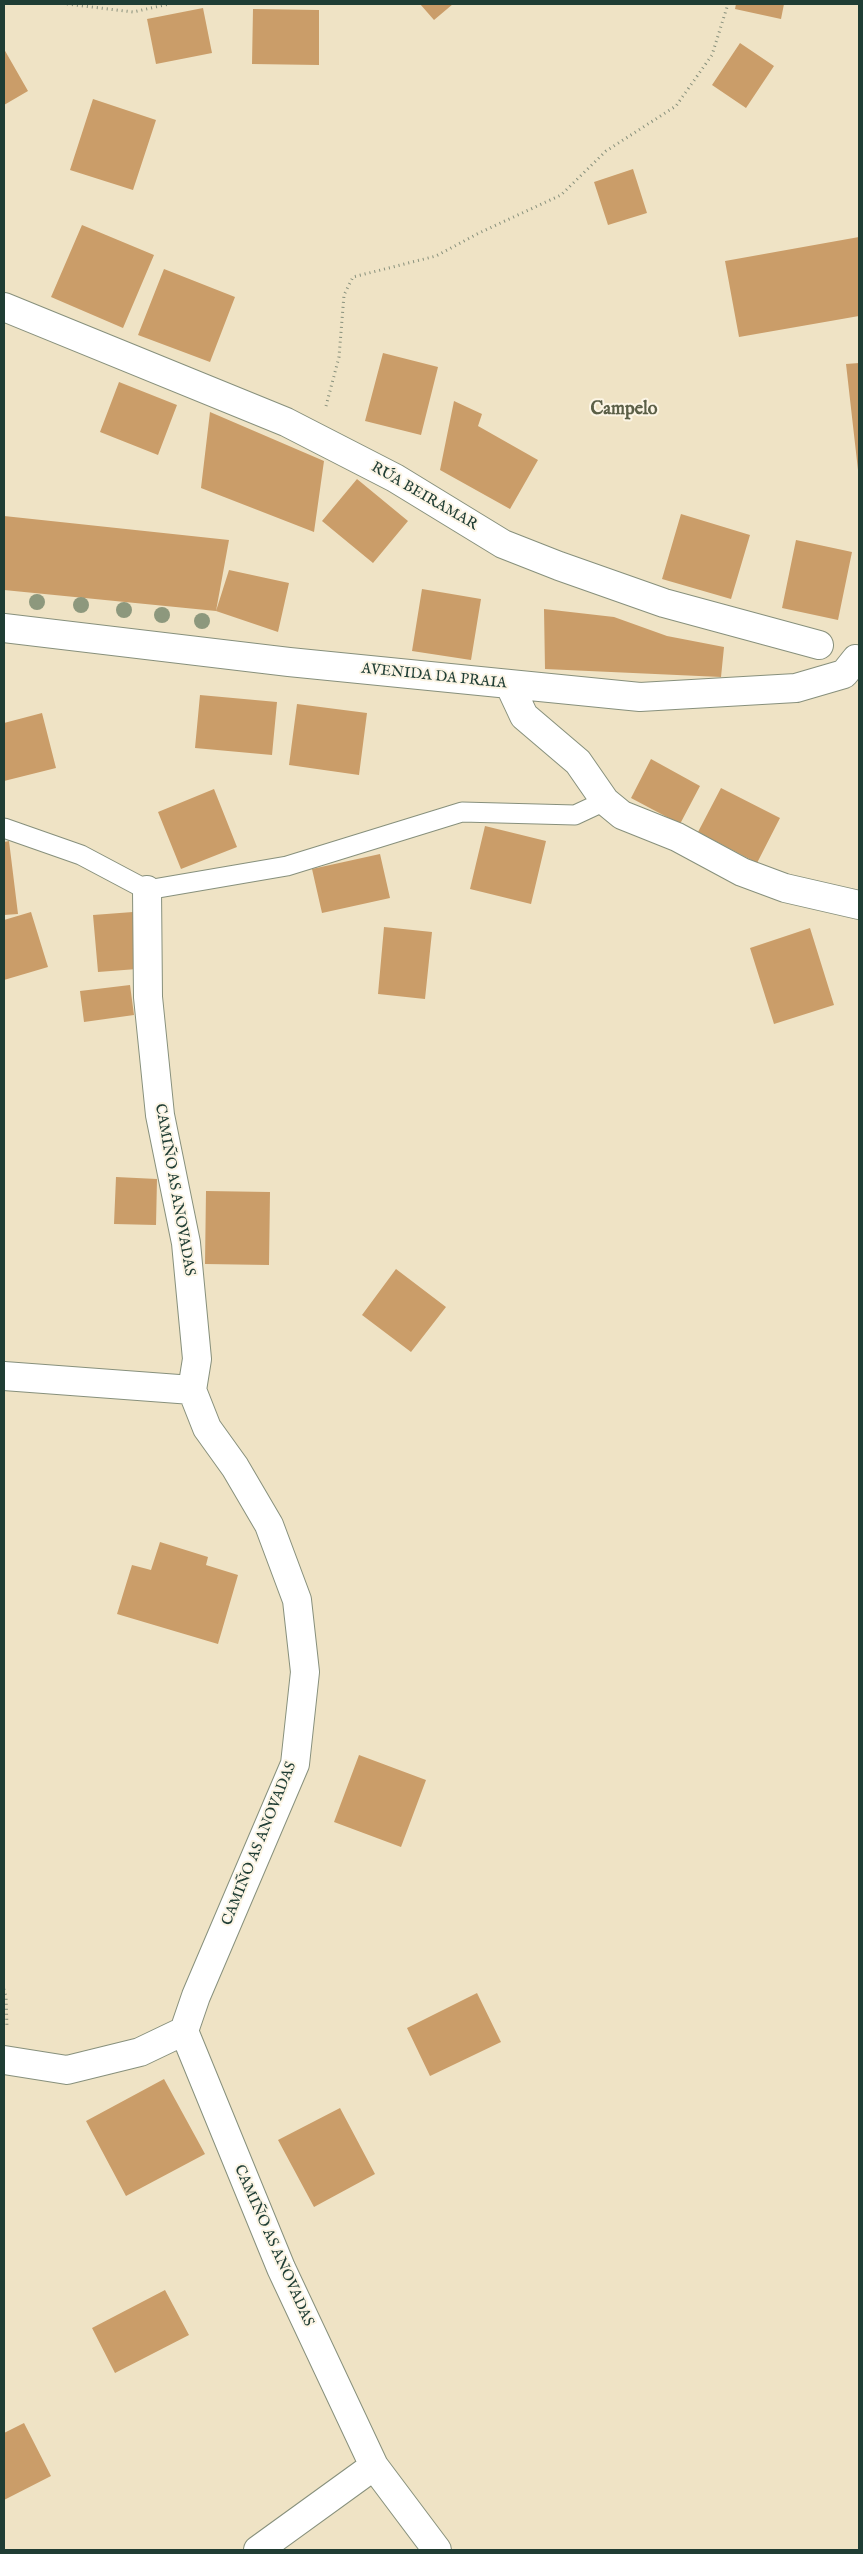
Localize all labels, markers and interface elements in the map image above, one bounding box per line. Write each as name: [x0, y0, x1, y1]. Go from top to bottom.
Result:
district label: Campelo: [590, 399, 658, 421]
street label: RÚA BEIRAMAR: [367, 459, 481, 535]
street label: AVENIDA DA PRAIA: [360, 660, 508, 694]
street label: CAMIÑO AS ANOVADAS: [150, 1102, 198, 1278]
street label: CAMIÑO AS ANOVADAS: [219, 1760, 301, 1928]
street label: CAMIÑO AS ANOVADAS: [229, 2162, 317, 2330]

